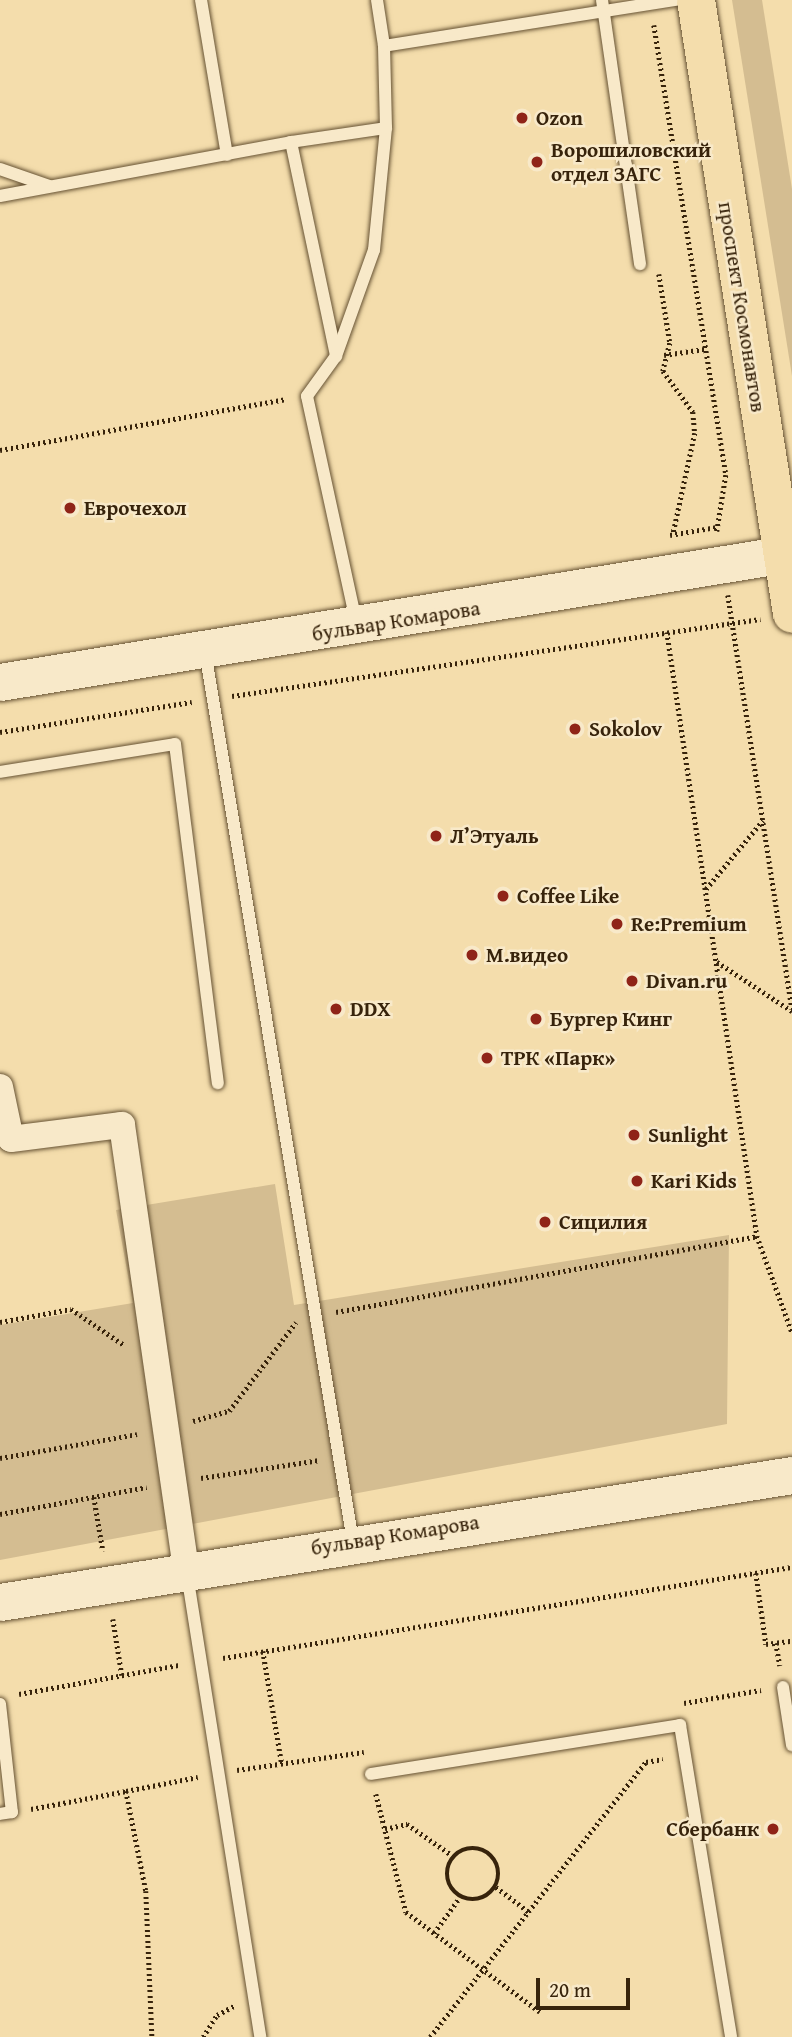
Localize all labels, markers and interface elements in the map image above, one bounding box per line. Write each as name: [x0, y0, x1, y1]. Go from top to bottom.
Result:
place label: Ozon: [536, 105, 583, 131]
marker: Ozon: [514, 110, 530, 126]
place label: Ворошиловский отдел ЗАГС: [551, 137, 711, 187]
marker: Ворошиловский отдел ЗАГС: [529, 154, 545, 170]
street label: проспект Космонавтов: [713, 200, 771, 414]
place label: Еврочехол: [84, 495, 187, 521]
marker: Еврочехол: [62, 500, 78, 516]
street label: бульвар Комарова: [310, 595, 482, 647]
place label: Sokolov: [589, 716, 662, 742]
marker: Sokolov: [567, 721, 583, 737]
place label: Л’Этуаль: [450, 823, 539, 849]
marker: Л’Этуаль: [428, 828, 444, 844]
place label: Coffee Like: [517, 883, 619, 909]
marker: Coffee Like: [495, 888, 511, 904]
place label: Re:Premium: [631, 911, 747, 937]
marker: Re:Premium: [609, 916, 625, 932]
place label: М.видео: [486, 942, 568, 968]
marker: М.видео: [464, 947, 480, 963]
place label: Divan.ru: [646, 968, 727, 994]
marker: Divan.ru: [624, 973, 640, 989]
place label: DDX: [350, 996, 391, 1022]
marker: DDX: [328, 1001, 344, 1017]
place label: Бургер Кинг: [550, 1006, 672, 1032]
marker: Бургер Кинг: [528, 1011, 544, 1027]
place label: ТРК «Парк»: [501, 1045, 615, 1071]
marker: ТРК «Парк»: [479, 1050, 495, 1066]
place label: Sunlight: [648, 1122, 728, 1148]
marker: Sunlight: [626, 1127, 642, 1143]
place label: Kari Kids: [651, 1168, 737, 1194]
marker: Kari Kids: [629, 1173, 645, 1189]
place label: Сицилия: [559, 1209, 647, 1235]
marker: Сицилия: [537, 1214, 553, 1230]
street label: бульвар Комарова: [309, 1509, 481, 1561]
place label: Сбербанк: [666, 1816, 759, 1842]
marker: Сбербанк: [765, 1821, 781, 1837]
scale bar: [540, 1964, 634, 2008]
text: 20 m: [549, 1974, 591, 2005]

